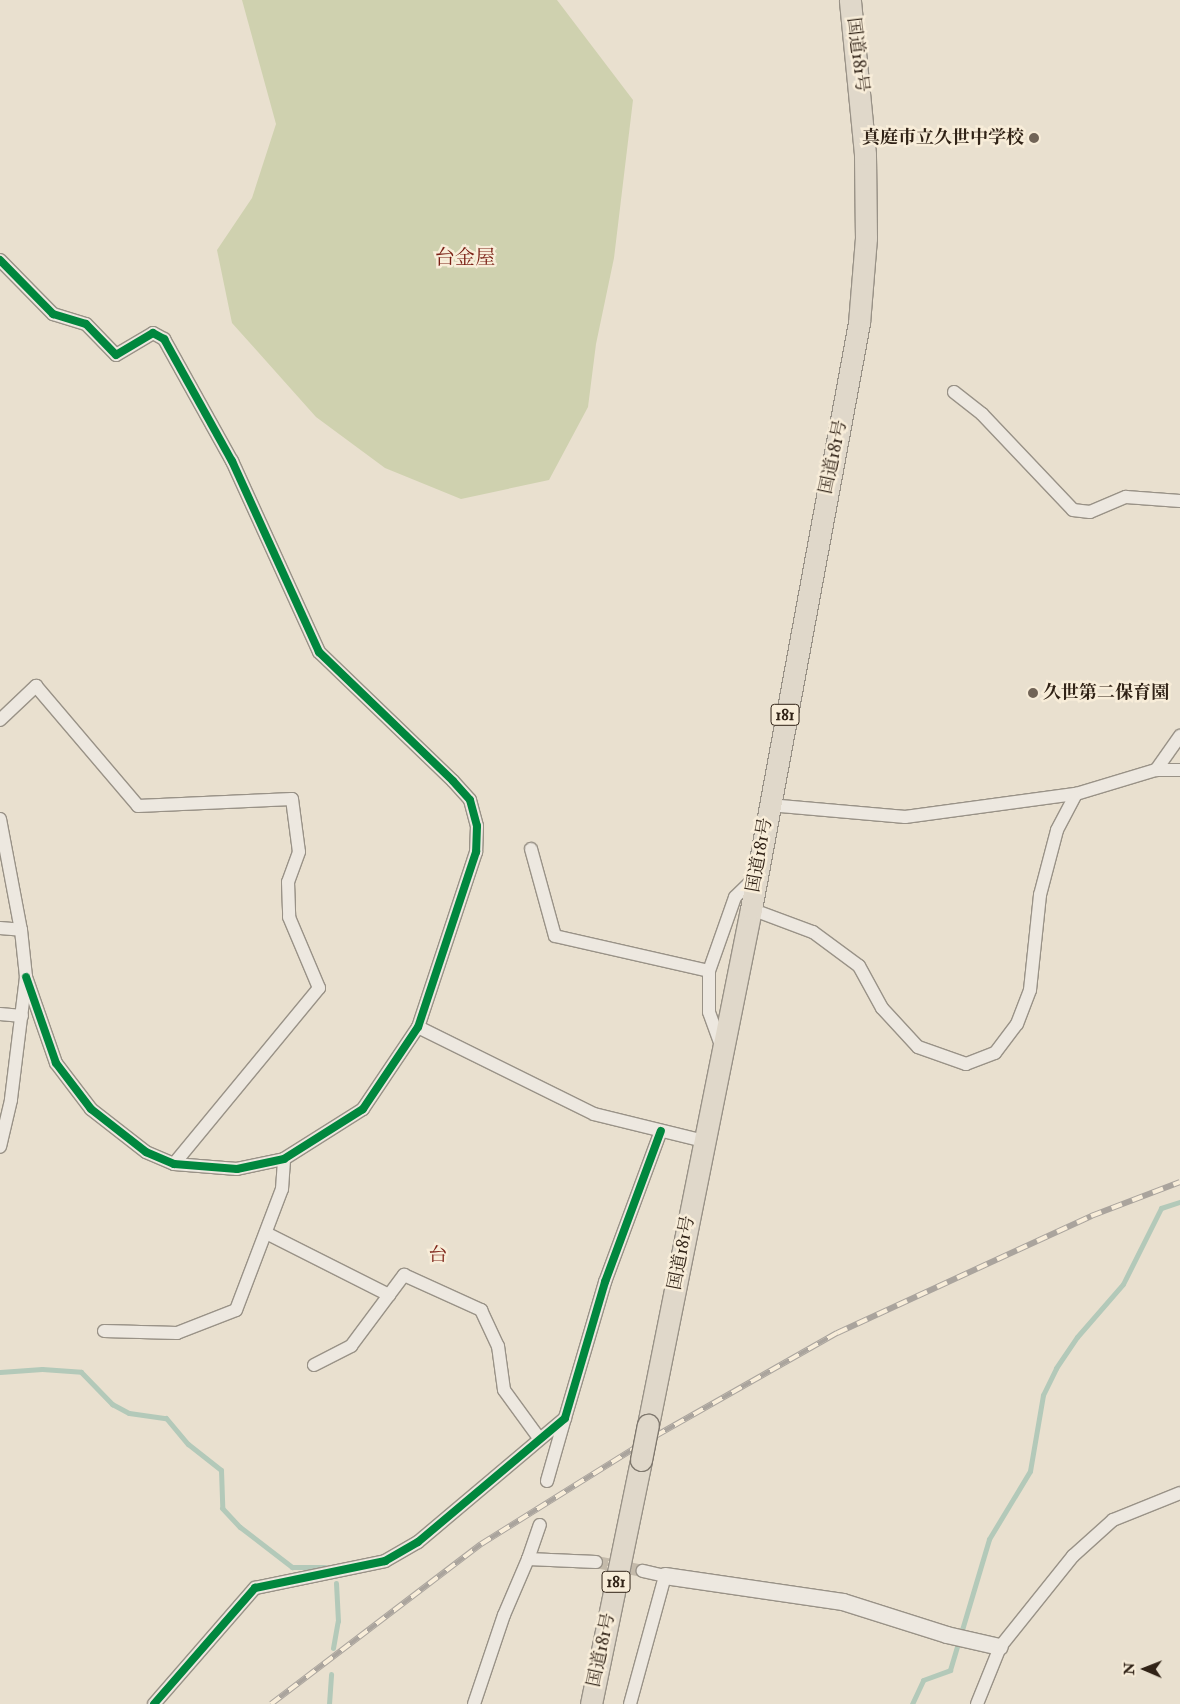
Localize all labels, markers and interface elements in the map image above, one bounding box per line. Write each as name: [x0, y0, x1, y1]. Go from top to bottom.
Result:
street label: 国道181号: [842, 16, 872, 94]
place label: 真庭市立久世中学校: [862, 127, 1024, 149]
marker: 真庭市立久世中学校: [1028, 132, 1040, 144]
district label: 台金屋: [435, 245, 495, 269]
street label: 国道181号: [816, 418, 852, 496]
place label: 久世第二保育園: [1043, 682, 1169, 704]
marker: 久世第二保育園: [1027, 687, 1039, 699]
road number: 181: [770, 702, 800, 728]
street label: 国道181号: [743, 816, 777, 894]
street label: 国道181号: [664, 1214, 700, 1292]
district label: 台: [429, 1245, 447, 1267]
road number: 181: [601, 1568, 631, 1595]
street label: 国道181号: [584, 1611, 620, 1689]
north arrow: [1120, 1644, 1170, 1694]
text: N: [1121, 1662, 1138, 1675]

